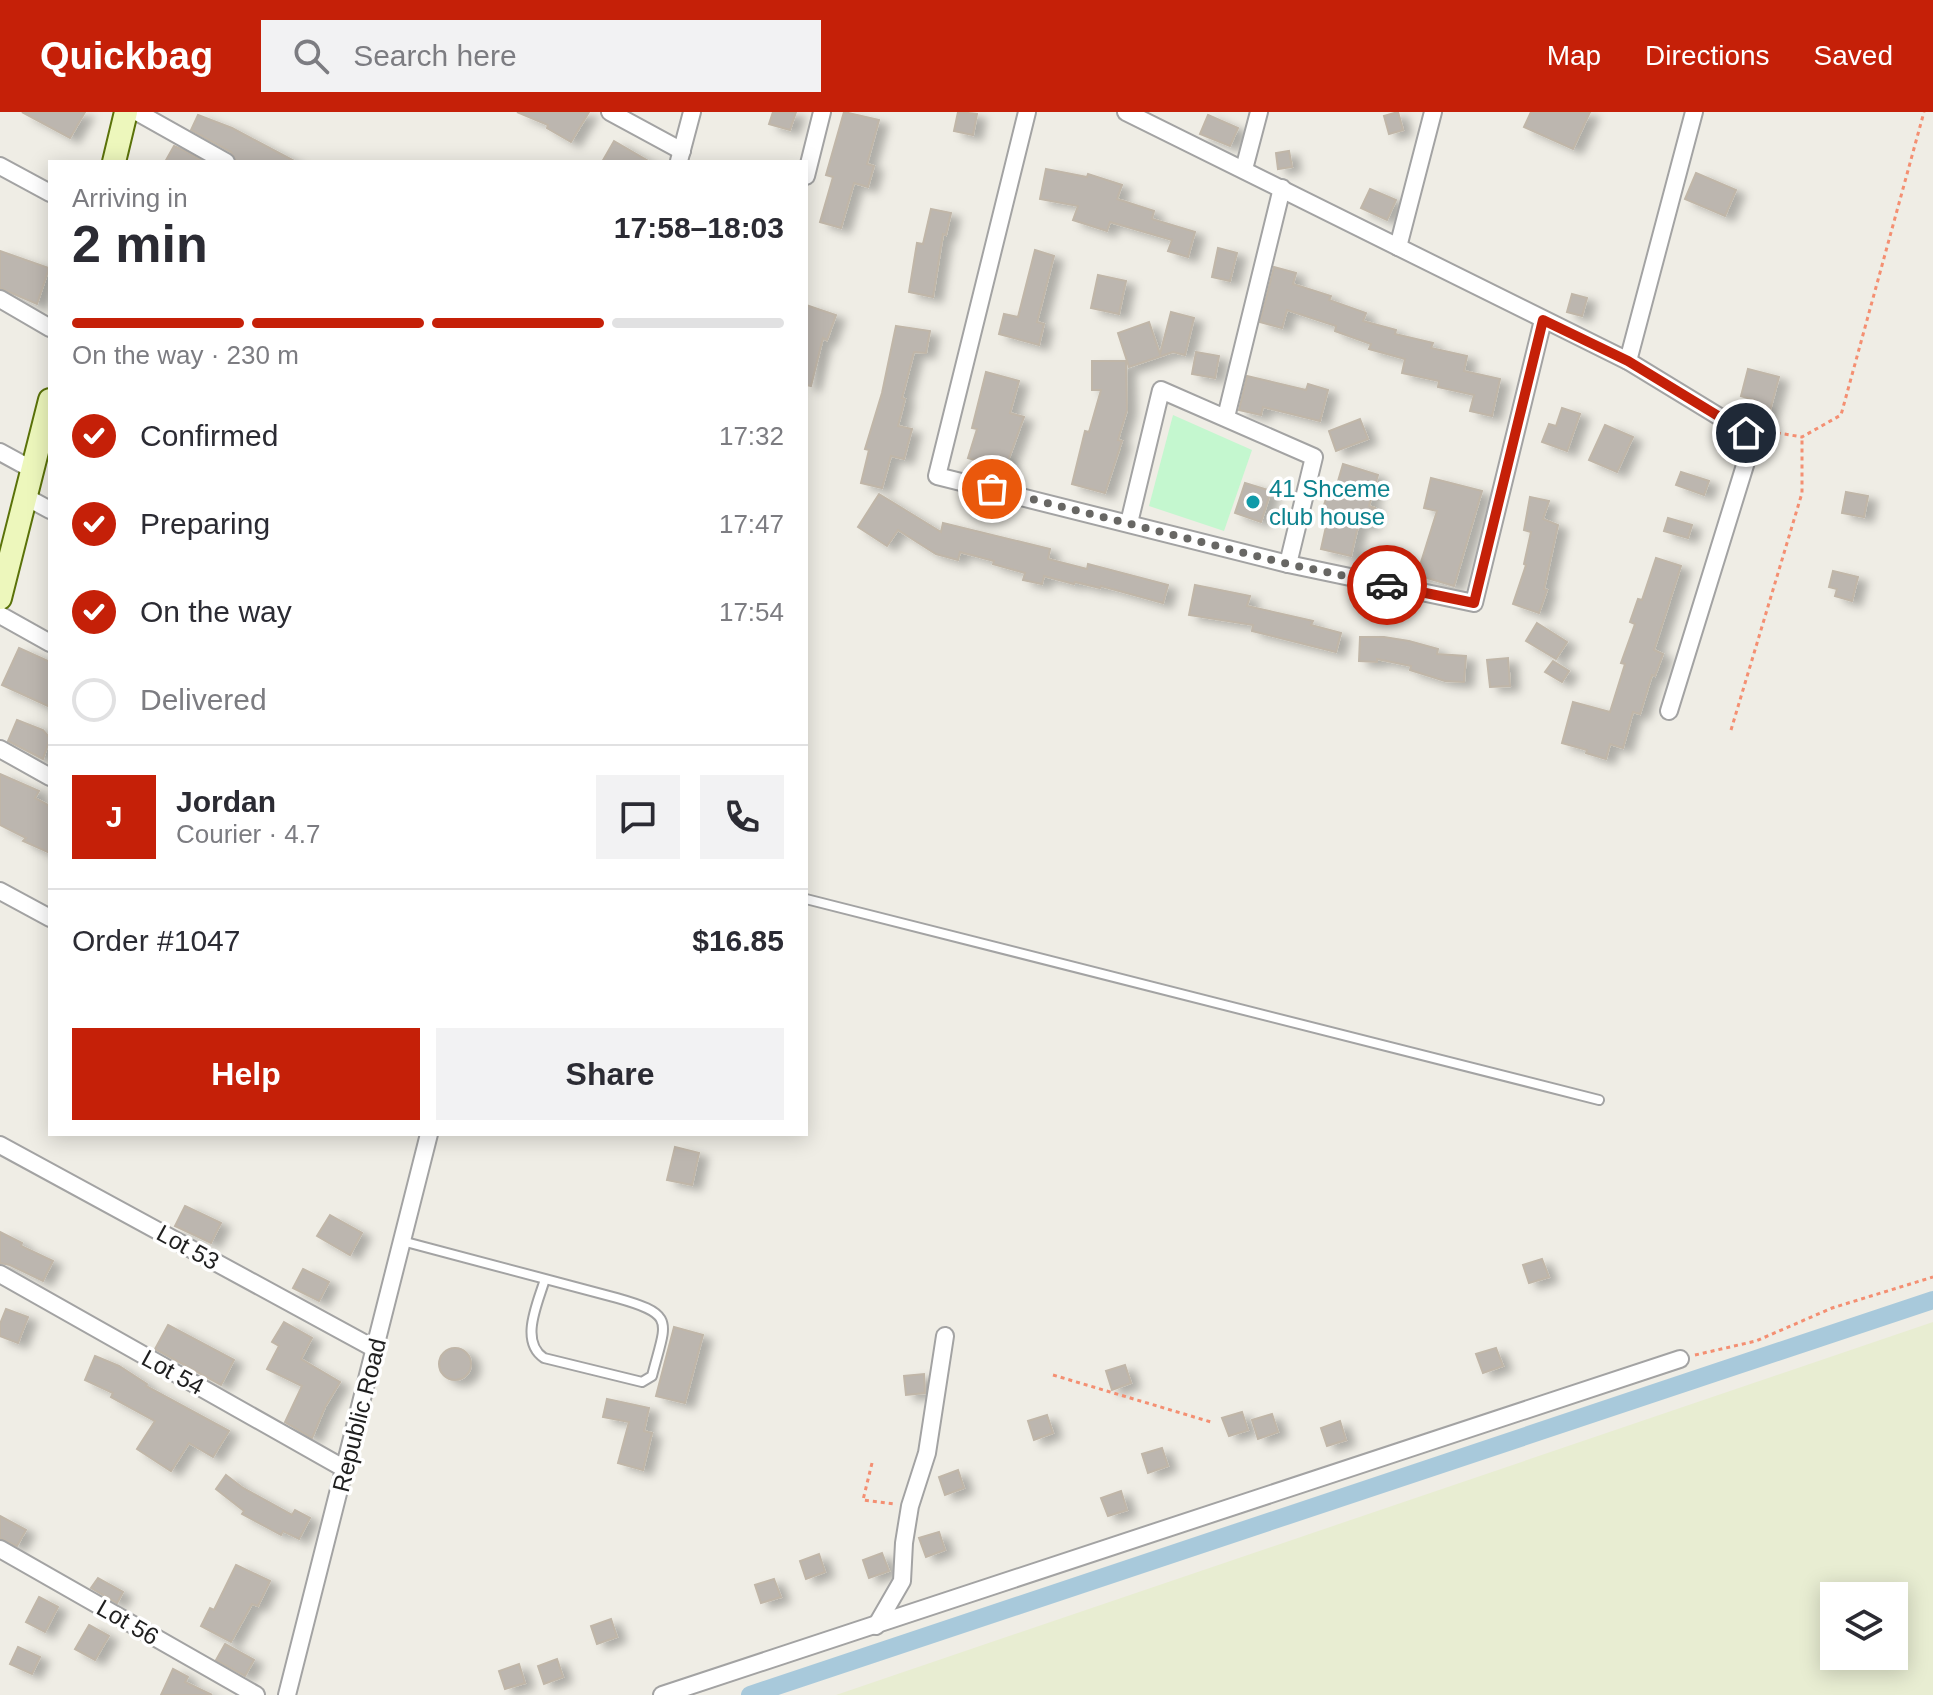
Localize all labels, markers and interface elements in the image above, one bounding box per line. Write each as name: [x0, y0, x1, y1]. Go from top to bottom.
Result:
search box: [261, 20, 821, 92]
icon: search: [289, 34, 333, 78]
text: Quickbag: [40, 35, 213, 77]
text: Search here: [353, 39, 517, 72]
text: Map: [1547, 40, 1601, 71]
text: Directions: [1645, 40, 1770, 71]
text: Saved: [1814, 40, 1893, 71]
text: Arriving in: [72, 183, 188, 213]
text: 17:58–18:03: [614, 211, 784, 244]
text: 2 min: [72, 215, 208, 273]
text: On the way · 230 m: [72, 340, 299, 370]
pin: [1712, 399, 1780, 467]
icon: home: [1724, 411, 1768, 455]
icon: check: [72, 414, 116, 458]
text: Confirmed: [140, 419, 278, 452]
text: 17:32: [719, 421, 784, 451]
pin: [958, 455, 1026, 523]
icon: bag: [970, 467, 1014, 511]
place label: 41 Shceme club house: [1269, 475, 1390, 530]
marker: 41 Shceme club house: [1244, 493, 1262, 511]
icon: check: [72, 502, 116, 546]
text: Preparing: [140, 507, 270, 540]
text: 17:47: [719, 509, 784, 539]
courier: [1347, 545, 1427, 625]
icon: car: [1365, 563, 1409, 607]
icon: check: [72, 590, 116, 634]
text: On the way: [140, 595, 292, 628]
text: 17:54: [719, 597, 784, 627]
text: Delivered: [140, 683, 267, 716]
button: chat: [596, 775, 680, 859]
button: phone: [700, 775, 784, 859]
text: Jordan: [176, 785, 276, 818]
text: J: [106, 800, 122, 833]
text: Courier · 4.7: [176, 819, 321, 849]
text: Order #1047: [72, 924, 240, 957]
text: $16.85: [692, 924, 784, 957]
button: Help: [72, 1028, 420, 1120]
button: Share: [436, 1028, 784, 1120]
street label: Lot 53: [152, 1219, 224, 1275]
street label: Republic Road: [327, 1335, 391, 1495]
street label: Lot 54: [137, 1344, 209, 1400]
map controls: [1820, 1582, 1908, 1670]
button: layers: [1820, 1582, 1908, 1670]
street label: Lot 56: [92, 1594, 164, 1650]

